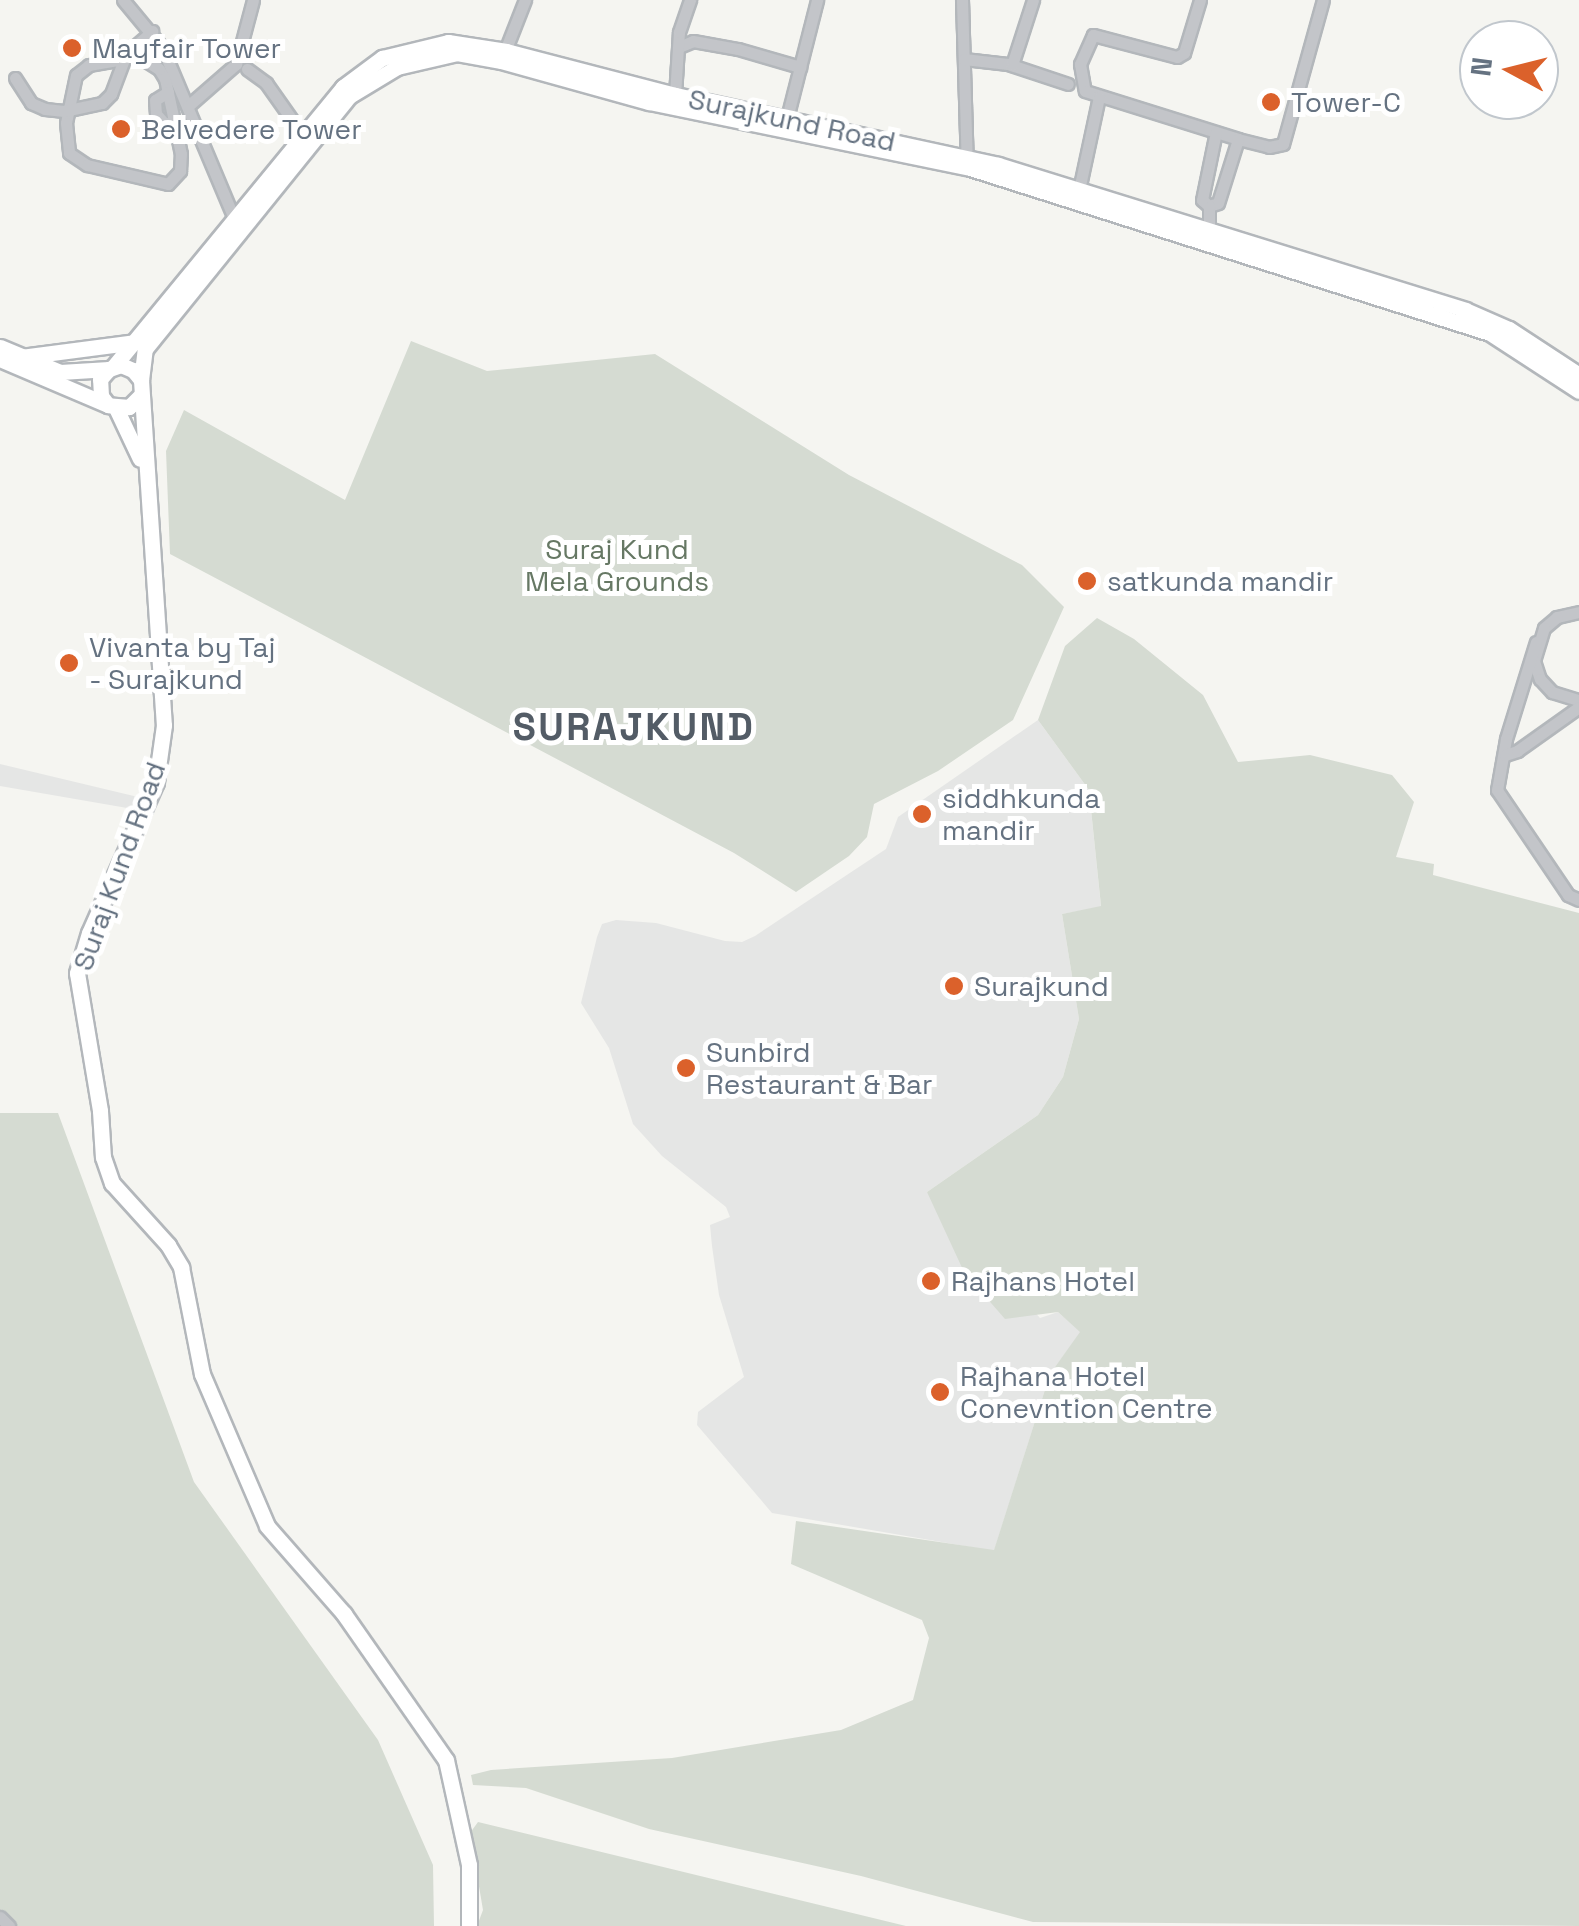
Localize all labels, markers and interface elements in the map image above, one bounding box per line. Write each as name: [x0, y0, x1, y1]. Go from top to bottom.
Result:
north arrow: [1459, 20, 1559, 120]
place label: Mayfair Tower: [92, 31, 282, 65]
marker: Mayfair Tower: [61, 37, 83, 59]
text: N: [1462, 55, 1500, 78]
street label: Surajkund Road: [685, 82, 899, 158]
place label: Tower-C: [1291, 85, 1401, 119]
marker: Tower-C: [1260, 91, 1282, 113]
place label: Belvedere Tower: [141, 112, 362, 146]
marker: Belvedere Tower: [110, 118, 132, 140]
park label: Suraj Kund Mela Grounds: [525, 532, 709, 598]
place label: satkunda mandir: [1107, 564, 1333, 598]
marker: satkunda mandir: [1076, 570, 1098, 592]
place label: Vivanta by Taj - Surajkund: [89, 630, 276, 696]
marker: Vivanta by Taj - Surajkund: [58, 652, 80, 674]
district label: SURAJKUND: [513, 705, 755, 751]
street label: Suraj Kund Road: [66, 757, 172, 975]
place label: siddhkunda mandir: [942, 781, 1100, 847]
marker: siddhkunda mandir: [911, 803, 933, 825]
place label: Surajkund: [974, 969, 1109, 1003]
marker: Surajkund: [943, 975, 965, 997]
place label: Sunbird Restaurant & Bar: [706, 1035, 933, 1101]
marker: Sunbird Restaurant & Bar: [675, 1057, 697, 1079]
place label: Rajhans Hotel: [951, 1264, 1135, 1298]
marker: Rajhans Hotel: [920, 1270, 942, 1292]
place label: Rajhana Hotel Conevntion Centre: [960, 1359, 1213, 1425]
marker: Rajhana Hotel Conevntion Centre: [929, 1381, 951, 1403]

